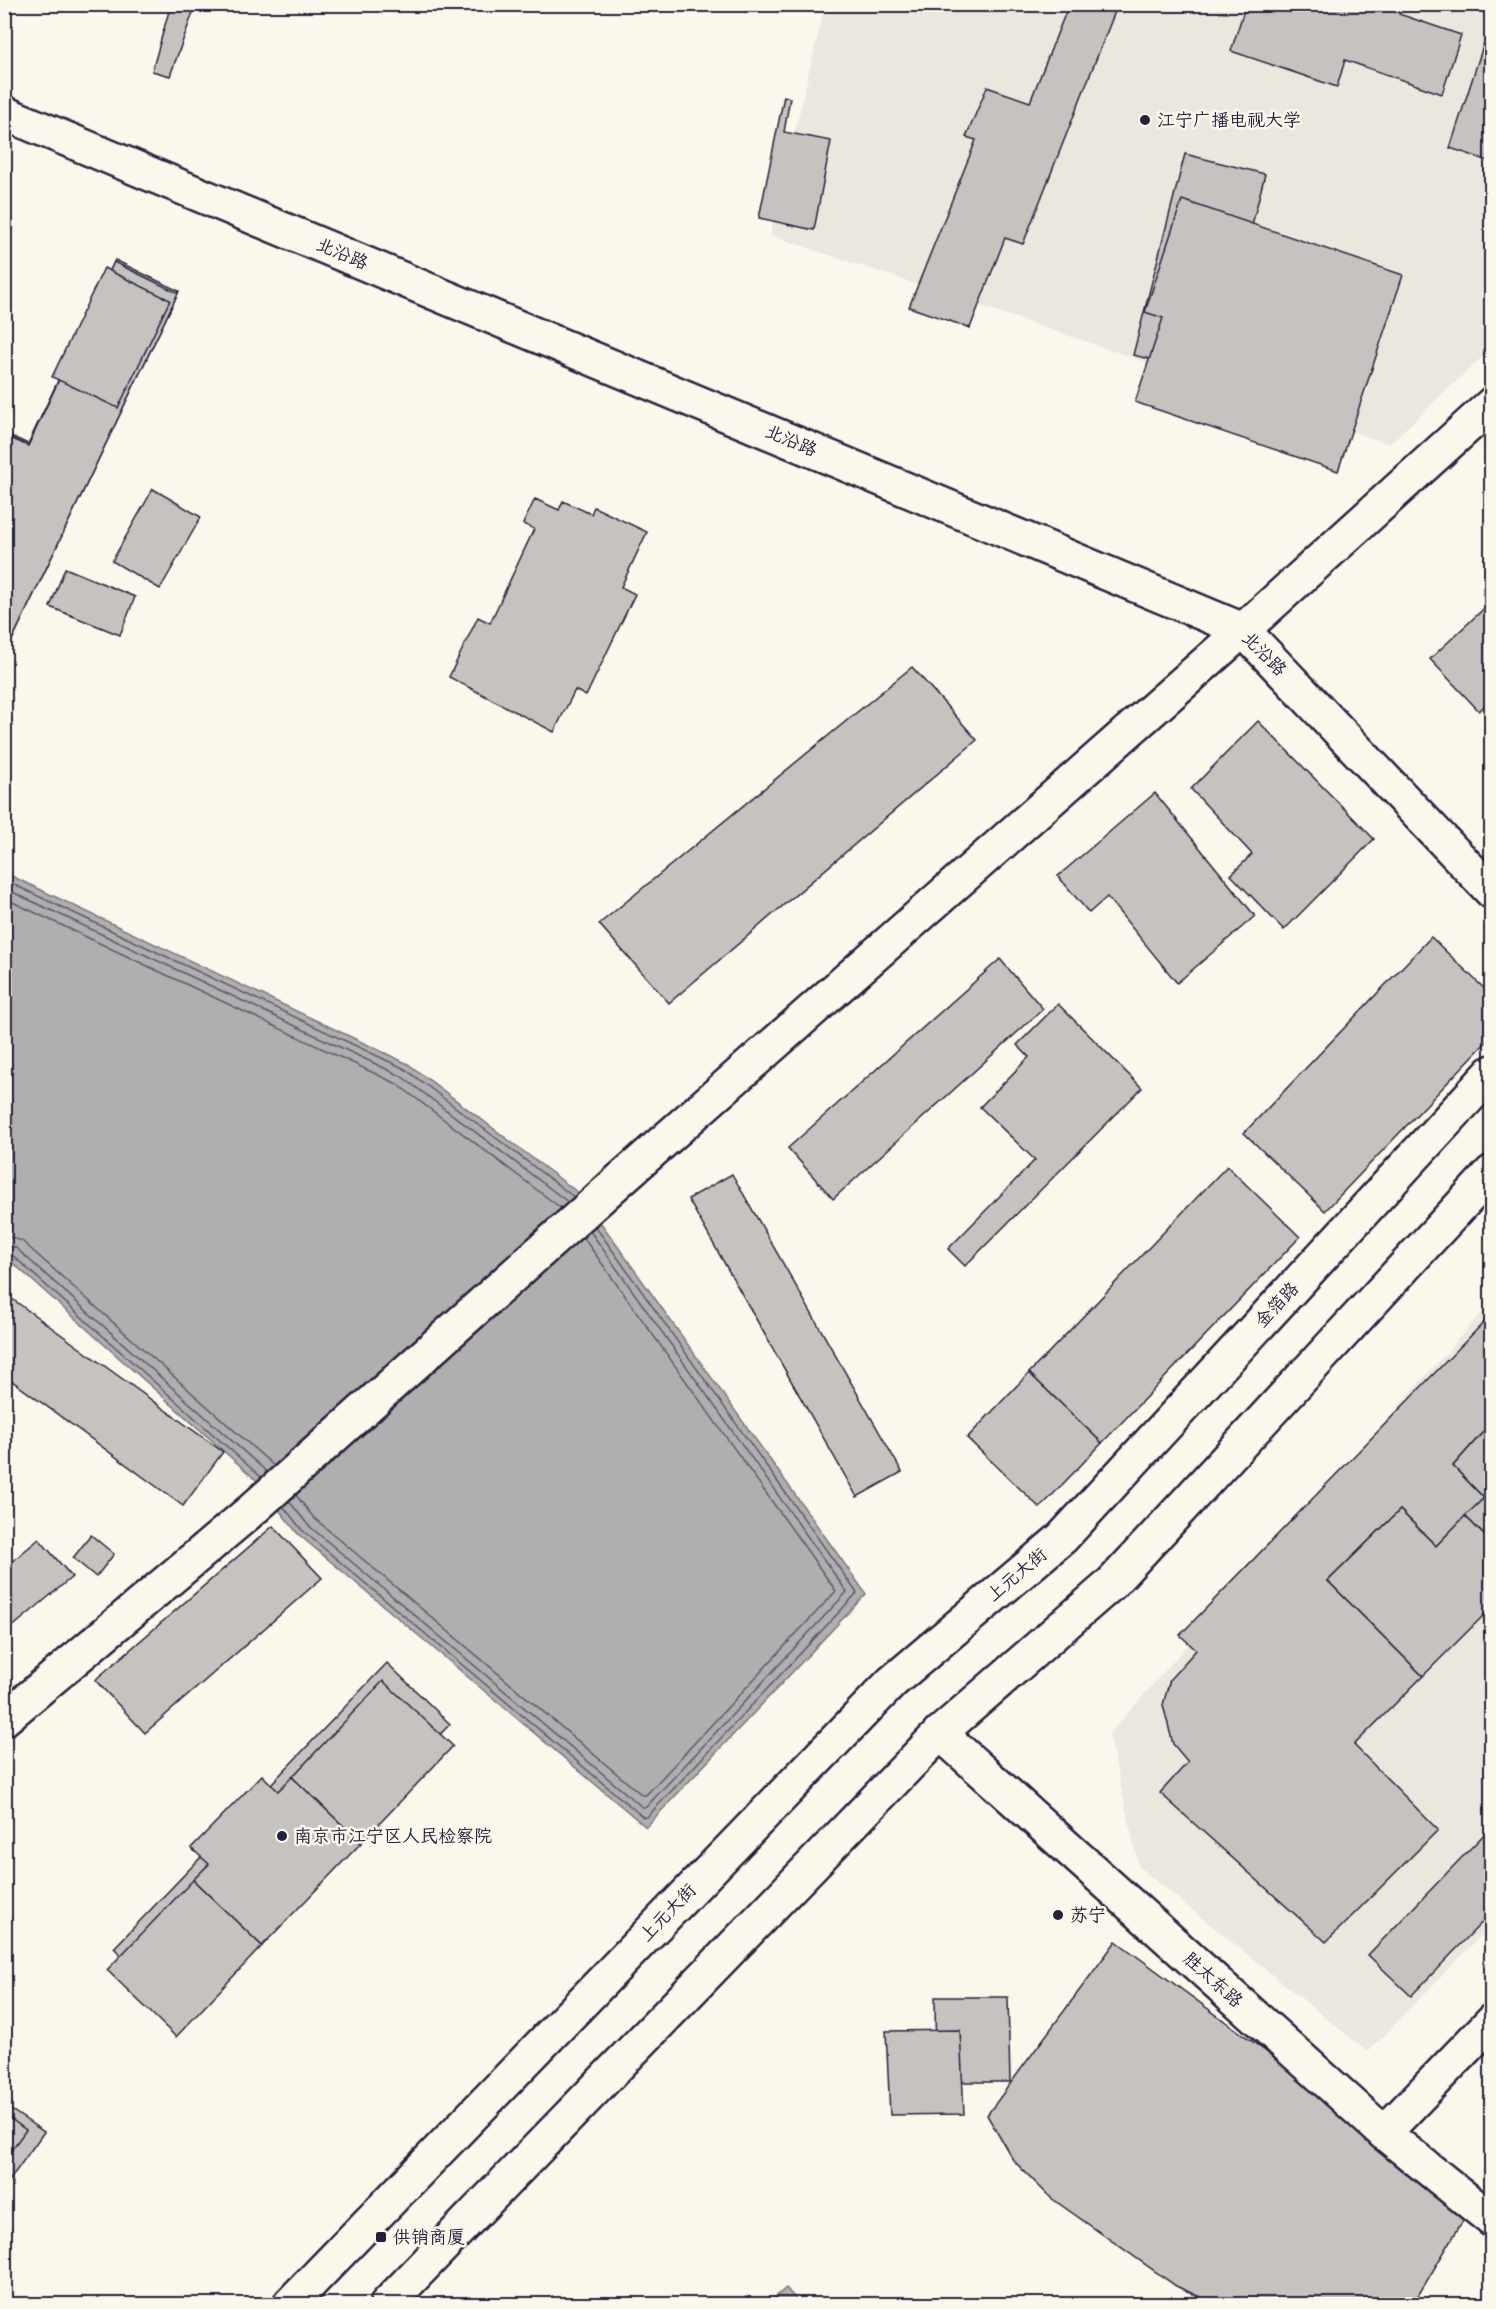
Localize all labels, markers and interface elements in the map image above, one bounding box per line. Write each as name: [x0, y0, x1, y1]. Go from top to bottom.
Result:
place label: 江宁广播电视大学: [1157, 108, 1301, 133]
marker: 江宁广播电视大学: [1138, 113, 1152, 127]
street label: 北沿路: [312, 232, 372, 276]
street label: 北沿路: [761, 419, 821, 463]
street label: 北沿路: [1236, 626, 1292, 682]
street label: 金箔路: [1249, 1277, 1305, 1333]
street label: 上元大街: [981, 1542, 1053, 1608]
place label: 南京市江宁区人民检察院: [294, 1824, 492, 1849]
marker: 南京市江宁区人民检察院: [275, 1829, 289, 1843]
street label: 上元大街: [634, 1878, 702, 1948]
place label: 苏宁: [1070, 1903, 1106, 1928]
marker: 苏宁: [1051, 1908, 1065, 1922]
street label: 胜太东路: [1178, 1947, 1248, 2013]
place label: 供销商厦: [393, 2225, 465, 2250]
marker: 供销商厦: [374, 2230, 388, 2244]

